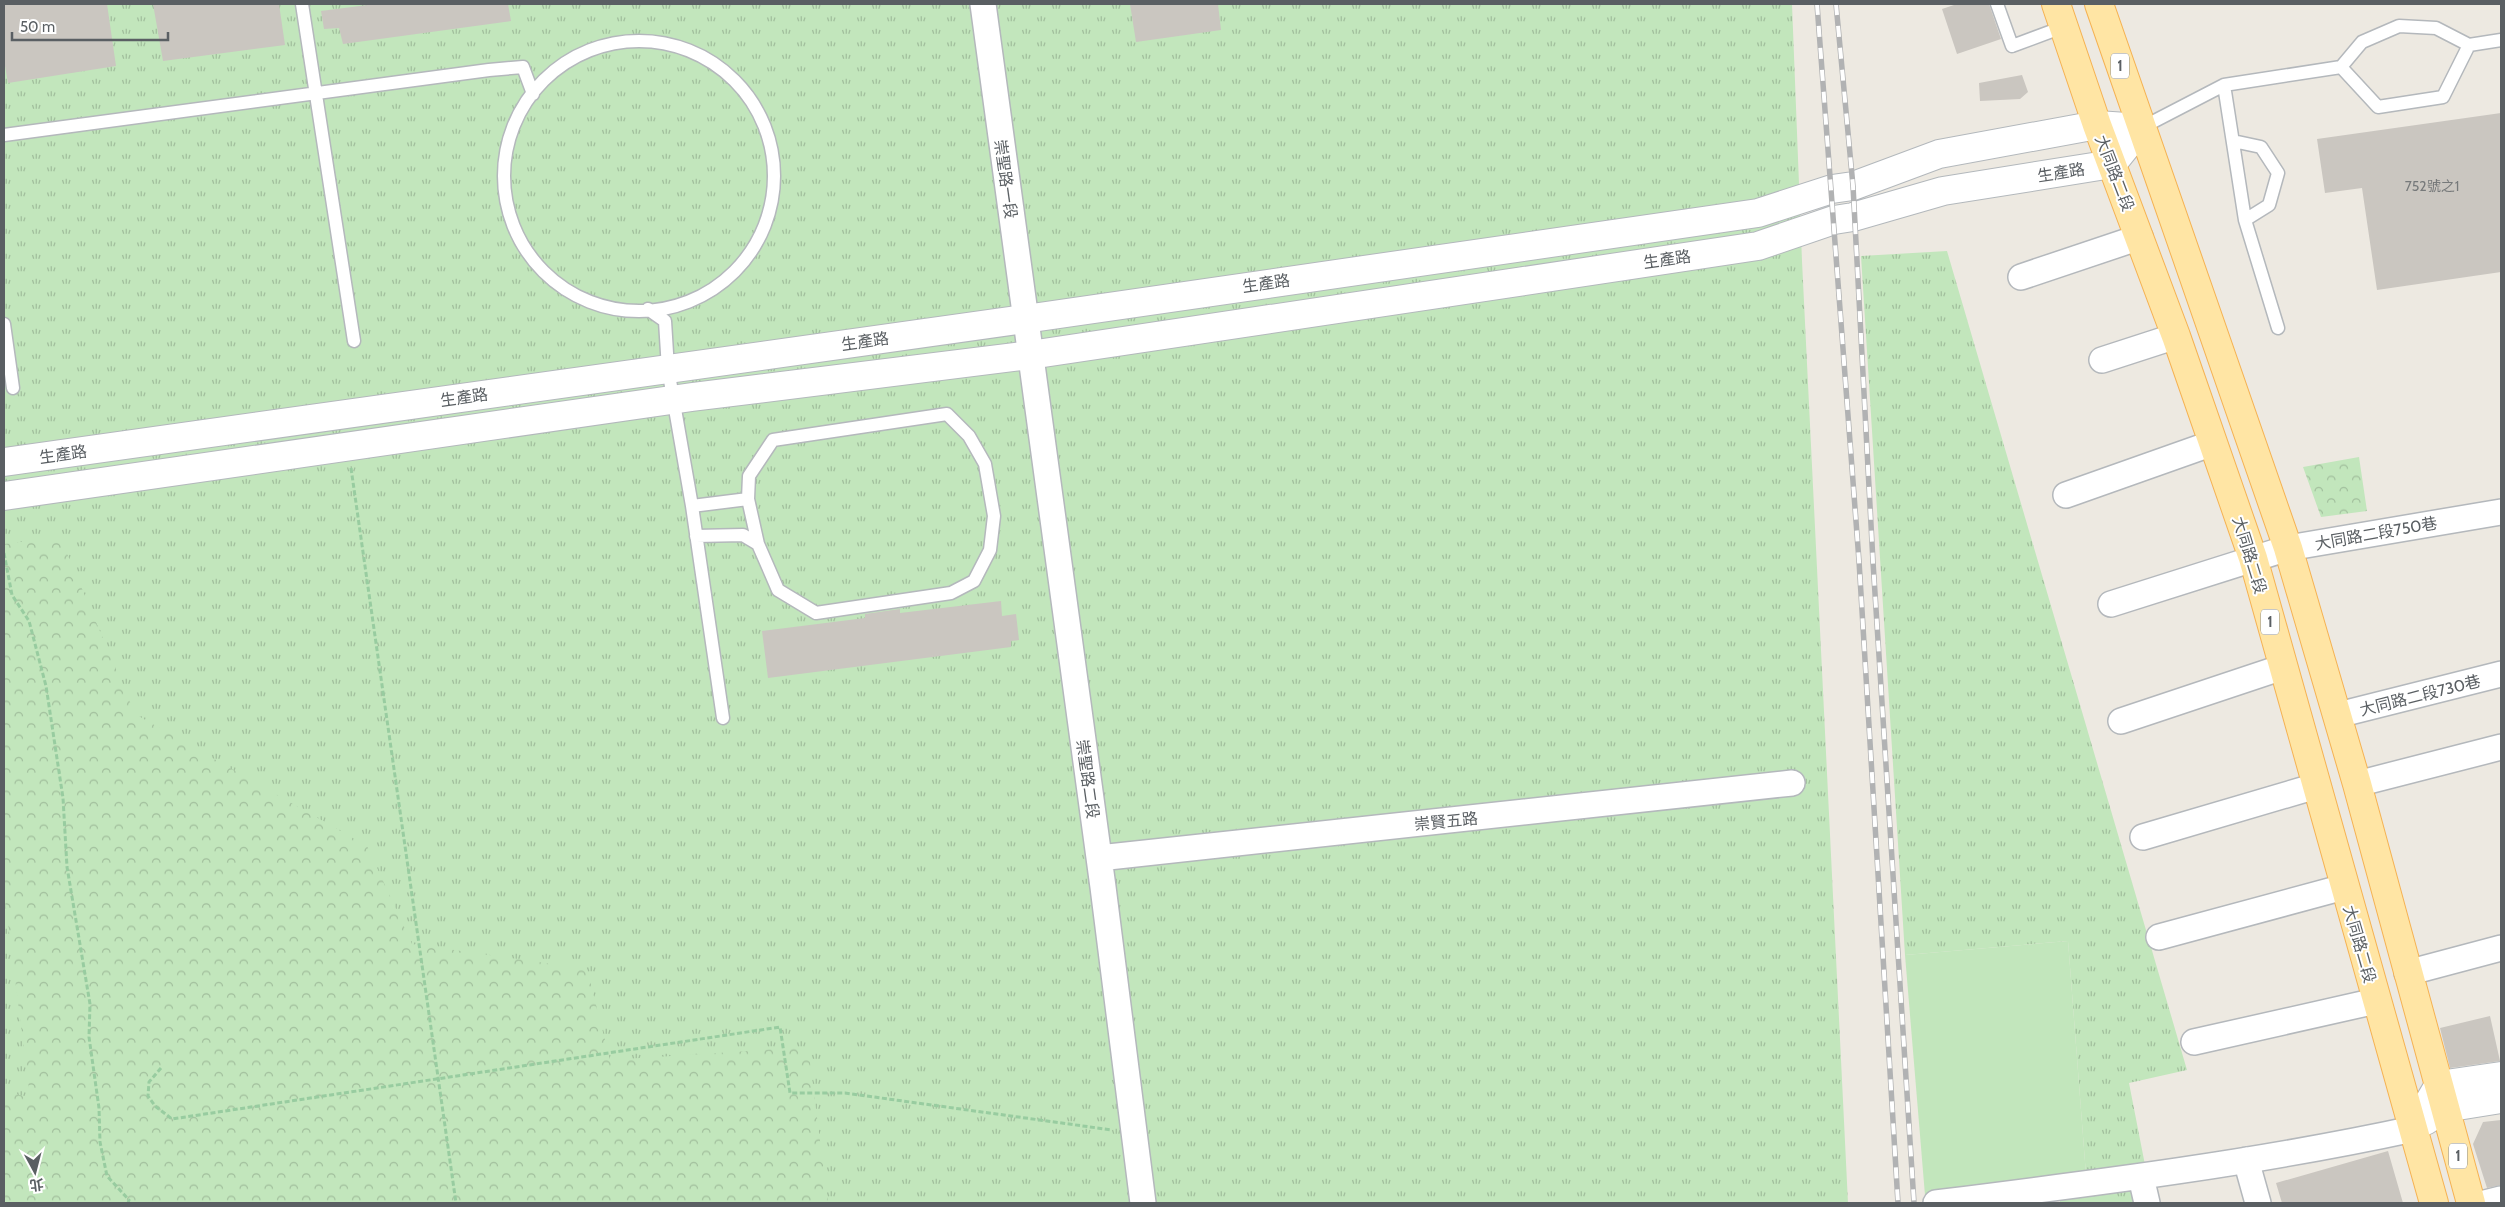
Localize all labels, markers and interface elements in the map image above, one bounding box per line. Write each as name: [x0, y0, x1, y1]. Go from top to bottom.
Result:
scale bar: [12, 10, 169, 42]
text: 50 m: [20, 18, 55, 36]
road number: 1: [2111, 54, 2129, 78]
street label: 大同路二段: [2091, 132, 2138, 214]
street label: 崇聖路一段: [991, 138, 1020, 220]
street label: 生產路: [2036, 159, 2086, 186]
house number: 752號之1: [2405, 177, 2459, 195]
street label: 生產路: [1642, 247, 1692, 272]
street label: 生產路: [1241, 271, 1291, 296]
street label: 生產路: [840, 329, 890, 354]
street label: 生產路: [439, 385, 489, 410]
street label: 生產路: [38, 442, 88, 467]
street label: 大同路二段750巷: [2313, 513, 2439, 554]
street label: 大同路二段: [2229, 514, 2270, 596]
road number: 1: [2261, 610, 2279, 634]
street label: 大同路二段730巷: [2358, 671, 2483, 720]
street label: 崇聖路二段: [1073, 738, 1102, 820]
street label: 崇賢五路: [1413, 809, 1479, 834]
street label: 大同路二段: [2339, 903, 2380, 985]
road number: 1: [2449, 1144, 2467, 1168]
north arrow: [10, 1147, 60, 1197]
text: 北: [29, 1175, 45, 1195]

